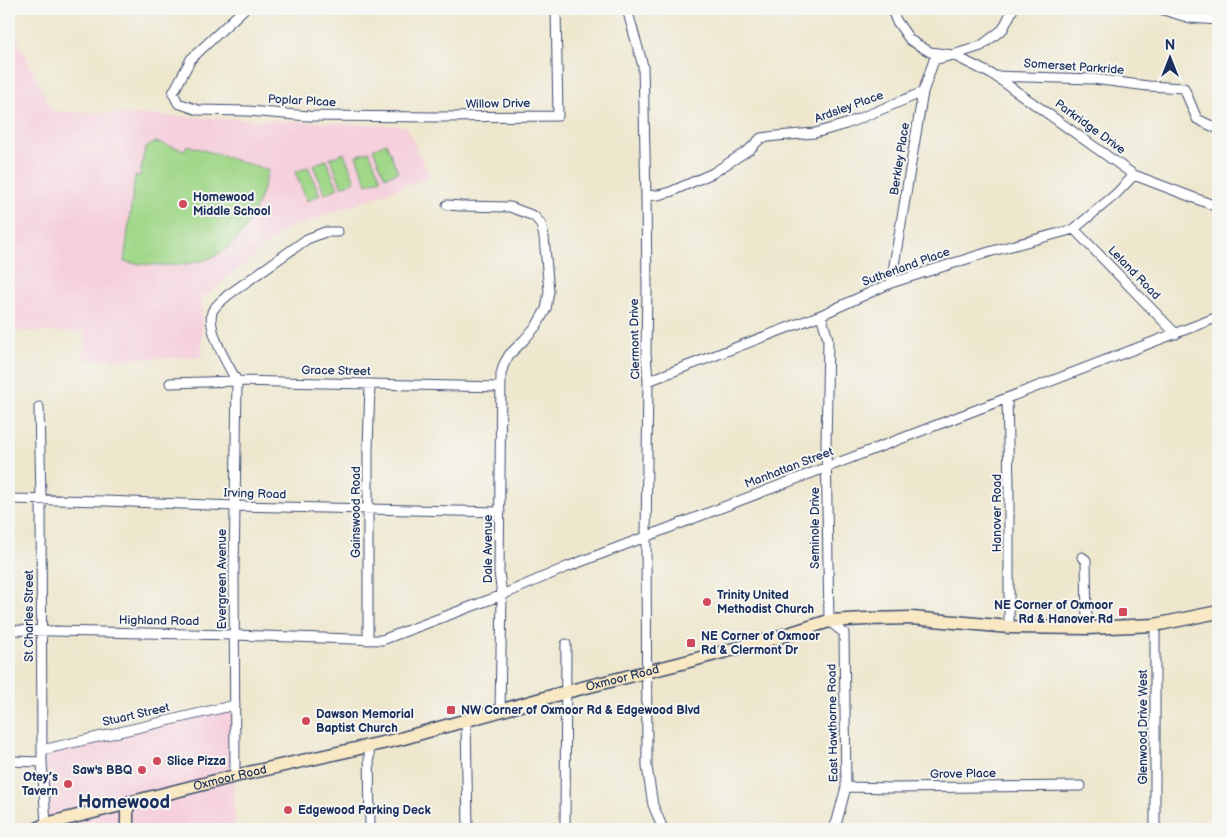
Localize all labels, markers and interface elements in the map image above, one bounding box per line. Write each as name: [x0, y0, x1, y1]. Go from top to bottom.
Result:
north arrow: [1144, 32, 1194, 82]
text: N: [1165, 37, 1175, 54]
street label: Somerset Parkride: [1023, 56, 1125, 78]
street label: Ardsley Place: [813, 88, 885, 126]
street label: Poplar Plcae: [268, 92, 336, 110]
street label: Willow Drive: [466, 96, 530, 112]
street label: Parkridge Drive: [1052, 96, 1128, 158]
street label: Berkley Place: [887, 122, 913, 196]
place label: Homewood Middle School: [193, 190, 271, 219]
marker: Homewood Middle School: [177, 198, 189, 210]
street label: Leland Road: [1105, 243, 1163, 303]
street label: Sutherland Place: [860, 244, 952, 290]
street label: Clermont Drive: [627, 298, 643, 380]
street label: Grace Street: [301, 363, 371, 379]
street label: Manhattan Street: [742, 444, 836, 492]
street label: Gainswood Road: [349, 466, 364, 558]
street label: Hanover Road: [990, 474, 1005, 552]
street label: Irving Road: [223, 485, 287, 503]
street label: Seminole Drive: [808, 487, 823, 569]
street label: Dale Avenue: [481, 515, 496, 583]
street label: Evergreen Avenue: [215, 529, 230, 629]
street label: St Charles Street: [22, 570, 37, 662]
place label: Trinity United Methodist Church: [717, 588, 814, 617]
marker: Trinity United Methodist Church: [701, 596, 713, 608]
place label: NE Corner of Oxmoor Rd & Hanover Rd: [994, 598, 1113, 627]
marker: NE Corner of Oxmoor Rd & Hanover Rd: [1117, 606, 1129, 618]
street label: Highland Road: [119, 613, 199, 629]
place label: NE Corner of Oxmoor Rd & Clermont Dr: [701, 629, 820, 658]
marker: NE Corner of Oxmoor Rd & Clermont Dr: [685, 637, 697, 649]
street label: Oxmoor Road: [584, 662, 661, 694]
street label: East Hawthorne Road: [824, 663, 842, 783]
street label: Glenwood Drive West: [1136, 669, 1151, 785]
street label: Stuart Street: [101, 700, 171, 730]
place label: NW Corner of Oxmoor Rd & Edgewood Blvd: [461, 703, 700, 718]
marker: NW Corner of Oxmoor Rd & Edgewood Blvd: [445, 704, 457, 716]
place label: Dawson Memorial Baptist Church: [316, 707, 414, 736]
marker: Dawson Memorial Baptist Church: [300, 715, 312, 727]
place label: Slice Pizza: [167, 754, 226, 769]
marker: Slice Pizza: [151, 755, 163, 767]
street label: Oxmoor Road: [192, 762, 268, 794]
place label: Saw's BBQ: [73, 763, 132, 778]
marker: Saw's BBQ: [136, 764, 148, 776]
street label: Grove Place: [930, 766, 996, 782]
place label: Otey’s Tavern: [22, 770, 58, 799]
marker: Otey’s Tavern: [62, 778, 74, 790]
district label: Homewood: [78, 792, 170, 813]
place label: Edgewood Parking Deck: [298, 803, 431, 818]
marker: Edgewood Parking Deck: [282, 804, 294, 816]

